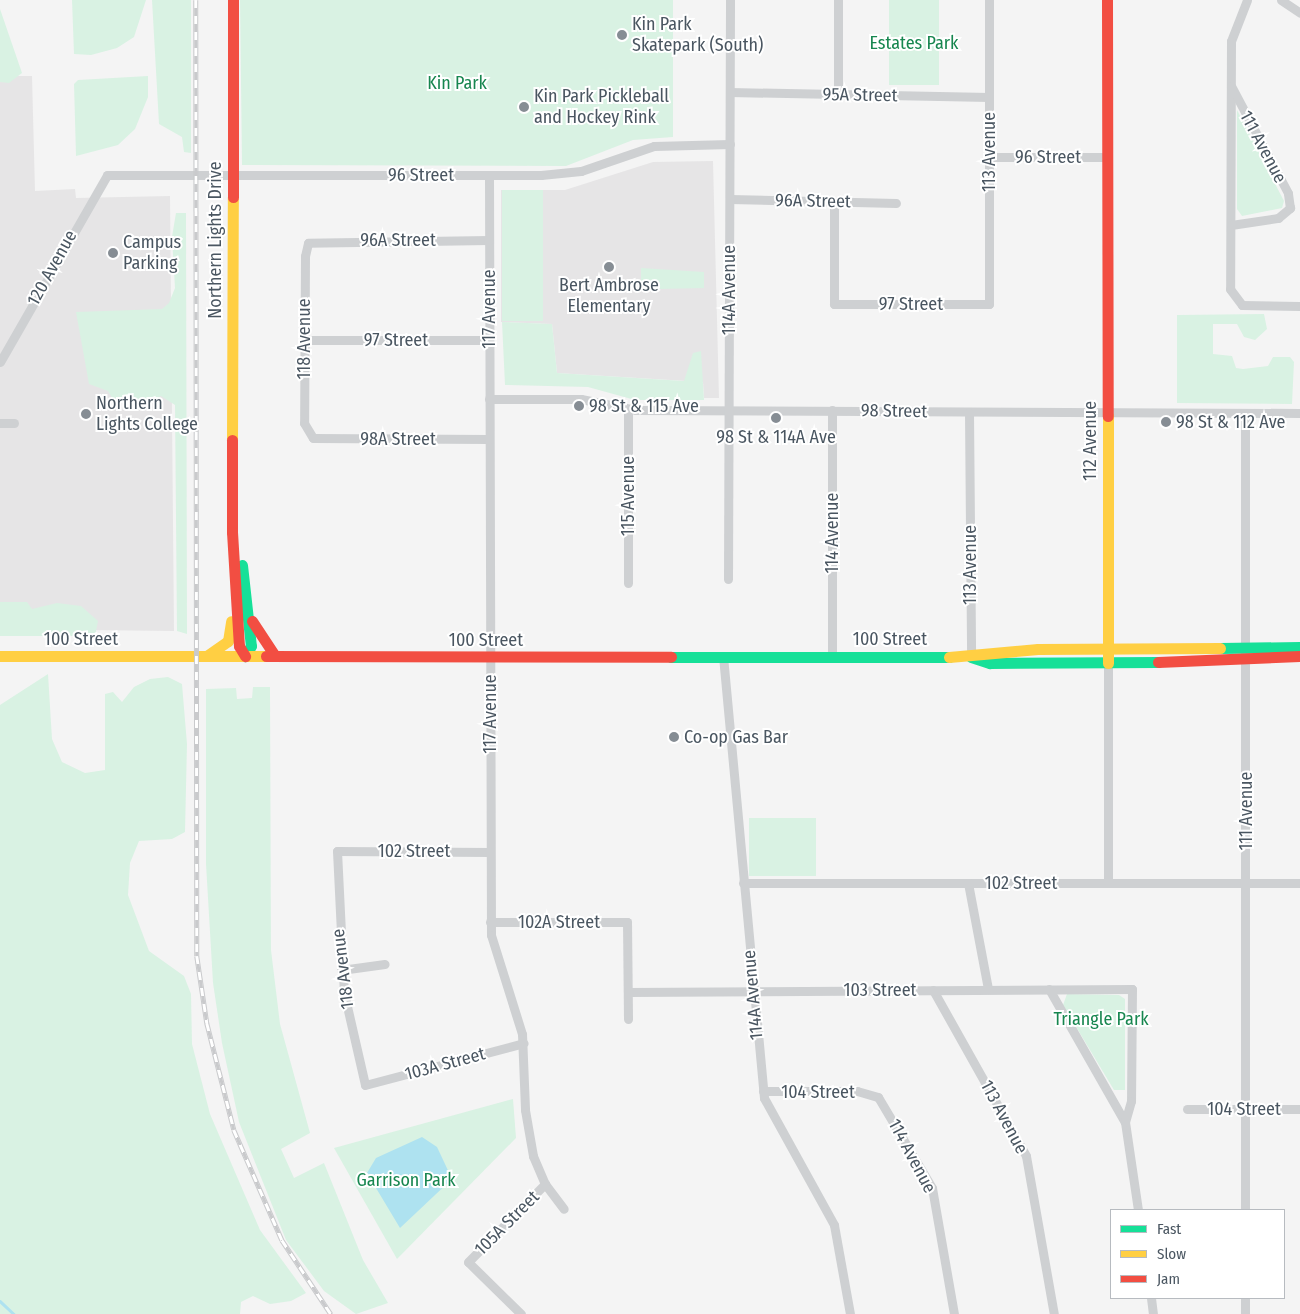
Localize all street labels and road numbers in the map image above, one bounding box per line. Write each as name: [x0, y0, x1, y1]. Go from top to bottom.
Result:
street label: 95A Street: [822, 84, 898, 106]
street label: 111 Avenue: [1235, 107, 1291, 187]
street label: 113 Avenue: [978, 112, 1000, 192]
street label: 96 Street: [1015, 146, 1081, 168]
street label: Northern Lights Drive: [204, 161, 226, 319]
street label: 96 Street: [388, 164, 454, 186]
street label: 96A Street: [775, 190, 851, 212]
street label: 120 Avenue: [23, 227, 81, 309]
street label: 96A Street: [360, 229, 436, 251]
street label: 114A Avenue: [718, 245, 740, 335]
street label: 117 Avenue: [478, 269, 500, 349]
street label: 97 Street: [879, 293, 943, 315]
street label: 118 Avenue: [293, 298, 315, 380]
street label: 97 Street: [364, 329, 428, 351]
street label: 98 Street: [861, 400, 927, 422]
street label: 112 Avenue: [1079, 401, 1101, 481]
street label: 98A Street: [360, 428, 436, 450]
street label: 115 Avenue: [617, 456, 639, 536]
street label: 114 Avenue: [821, 493, 843, 573]
street label: 113 Avenue: [959, 525, 981, 605]
street label: 100 Street: [44, 628, 118, 650]
street label: 100 Street: [853, 628, 927, 650]
street label: 100 Street: [449, 629, 523, 651]
street label: 117 Avenue: [479, 674, 501, 754]
street label: 111 Avenue: [1235, 772, 1257, 850]
street label: 102 Street: [378, 840, 450, 862]
street label: 102 Street: [985, 872, 1057, 894]
street label: 102A Street: [518, 911, 600, 933]
street label: 118 Avenue: [327, 927, 359, 1011]
street label: 114A Avenue: [738, 949, 768, 1041]
street label: 103 Street: [844, 979, 916, 1001]
street label: 103A Street: [402, 1043, 488, 1085]
street label: 113 Avenue: [976, 1077, 1032, 1157]
street label: 104 Street: [781, 1081, 855, 1103]
street label: 104 Street: [1207, 1098, 1281, 1120]
street label: 114 Avenue: [883, 1115, 941, 1197]
street label: 105A Street: [470, 1186, 544, 1260]

